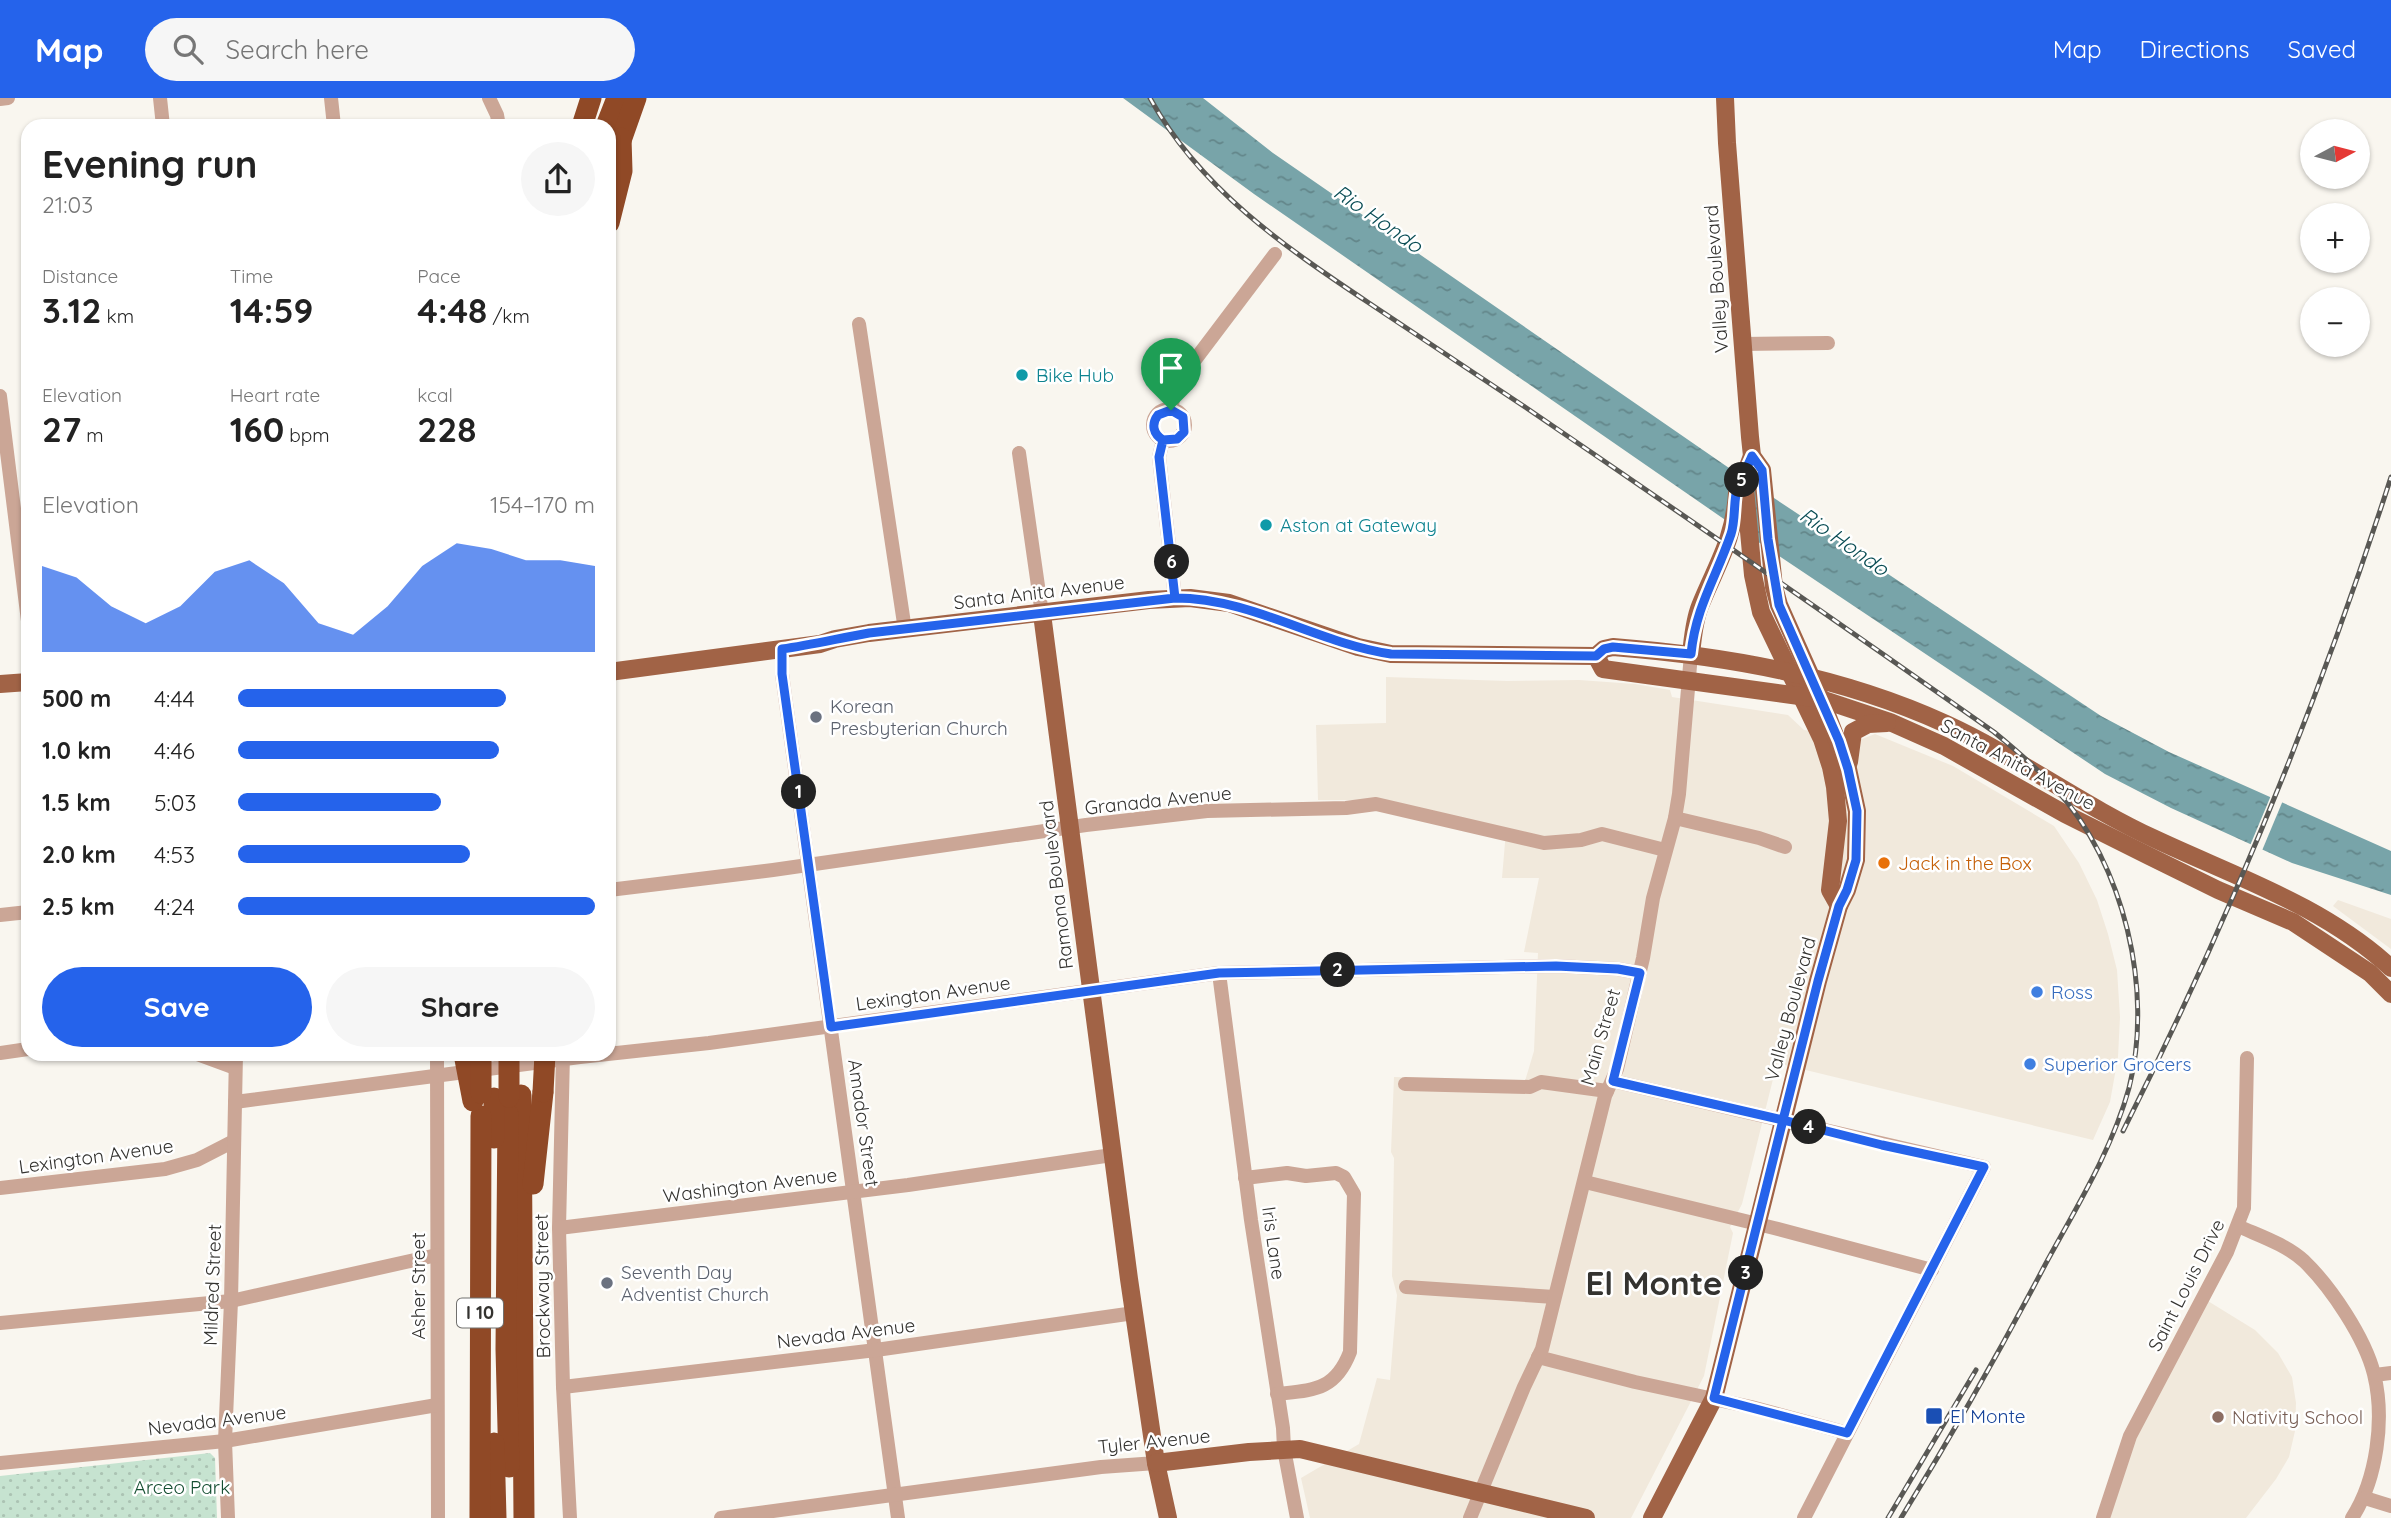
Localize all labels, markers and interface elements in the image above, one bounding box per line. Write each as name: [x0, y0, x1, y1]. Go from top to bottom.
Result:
search box: [145, 18, 635, 81]
text: Map: [35, 29, 103, 70]
icon: search: [169, 30, 207, 68]
text: Search here: [225, 33, 369, 66]
text: Map: [2053, 34, 2102, 64]
text: Directions: [2140, 34, 2250, 64]
text: Saved: [2288, 34, 2356, 64]
north arrow: [2300, 119, 2370, 189]
map controls: [2300, 119, 2370, 357]
text: Evening run: [42, 140, 257, 188]
button: share: [521, 142, 595, 216]
water label: Rio Hondo: [1329, 178, 1429, 259]
text: 21:03: [42, 190, 93, 219]
button: +: [2300, 203, 2370, 273]
street label: Valley Boulevard: [1699, 204, 1733, 354]
text: Distance: [42, 264, 118, 288]
text: Time: [230, 264, 273, 288]
text: Pace: [417, 264, 461, 288]
button: −: [2300, 287, 2370, 357]
text: 3.12: [42, 288, 101, 332]
text: 14:59: [230, 288, 313, 332]
text: 4:48: [417, 288, 487, 332]
text: km: [101, 304, 134, 328]
text: /km: [487, 304, 530, 328]
pin: [1141, 338, 1201, 410]
icon: arrive: [1152, 349, 1190, 387]
place label: Bike Hub: [1036, 363, 1114, 387]
marker: Bike Hub: [1014, 367, 1030, 383]
text: Elevation: [42, 383, 122, 407]
text: Heart rate: [230, 383, 320, 407]
text: kcal: [417, 383, 453, 407]
text: 27: [42, 407, 81, 451]
text: 160: [230, 407, 284, 451]
text: 228: [417, 407, 476, 451]
text: m: [81, 423, 104, 447]
text: bpm: [284, 423, 330, 447]
pin: 5: [1724, 462, 1760, 498]
text: 5: [1736, 467, 1747, 491]
text: Elevation: [42, 490, 139, 519]
text: 154–170 m: [490, 490, 595, 519]
water label: Rio Hondo: [1795, 501, 1895, 582]
place label: Aston at Gateway: [1280, 513, 1437, 537]
marker: Aston at Gateway: [1258, 517, 1274, 533]
pin: 6: [1154, 545, 1190, 580]
text: 6: [1166, 549, 1177, 573]
street label: Santa Anita Avenue: [952, 570, 1126, 614]
text: 500 m: [42, 684, 111, 713]
text: 4:44: [154, 684, 195, 713]
place label: Korean Presbyterian Church: [830, 694, 1008, 740]
marker: Korean Presbyterian Church: [808, 709, 824, 725]
street label: Santa Anita Avenue: [1937, 713, 2099, 815]
text: 1.0 km: [42, 736, 112, 765]
text: 4:46: [154, 736, 195, 765]
pin: 1: [782, 774, 816, 810]
text: 1: [795, 779, 802, 803]
street label: Granada Avenue: [1083, 780, 1233, 820]
text: 1.5 km: [42, 788, 111, 817]
text: 5:03: [154, 788, 197, 817]
street label: Ramona Boulevard: [1034, 799, 1078, 971]
text: 2.0 km: [42, 840, 116, 869]
text: 4:53: [154, 840, 195, 869]
place label: Jack in the Box: [1898, 851, 2032, 875]
marker: Jack in the Box: [1876, 855, 1892, 871]
text: 2.5 km: [42, 892, 115, 921]
text: 4:24: [154, 892, 195, 921]
street label: Valley Boulevard: [1759, 934, 1821, 1084]
pin: 2: [1320, 952, 1356, 988]
text: 2: [1332, 957, 1343, 981]
button: Save: [42, 967, 312, 1047]
button: Share: [326, 967, 595, 1047]
street label: Lexington Avenue: [854, 970, 1012, 1016]
place label: Ross: [2051, 980, 2093, 1004]
marker: Ross: [2029, 984, 2045, 1000]
street label: Main Street: [1575, 986, 1625, 1088]
place label: Superior Grocers: [2044, 1052, 2192, 1076]
marker: Superior Grocers: [2022, 1056, 2038, 1072]
street label: Amador Street: [843, 1058, 885, 1188]
pin: 4: [1792, 1110, 1826, 1144]
text: 4: [1803, 1114, 1814, 1138]
street label: Lexington Avenue: [17, 1133, 175, 1179]
street label: Washington Avenue: [662, 1162, 838, 1208]
street label: Iris Lane: [1257, 1205, 1291, 1281]
street label: Brockway Street: [529, 1214, 555, 1358]
street label: Saint Louis Drive: [2142, 1215, 2230, 1355]
street label: Mildred Street: [198, 1224, 226, 1346]
street label: Asher Street: [406, 1232, 430, 1340]
pin: 3: [1728, 1256, 1764, 1290]
place label: Seventh Day Adventist Church: [621, 1260, 769, 1306]
text: 3: [1740, 1260, 1751, 1284]
district label: El Monte: [1585, 1262, 1723, 1303]
marker: Seventh Day Adventist Church: [599, 1275, 615, 1291]
road number: I 10: [457, 1298, 503, 1328]
street label: Nevada Avenue: [775, 1313, 917, 1353]
street label: Nevada Avenue: [146, 1400, 288, 1440]
place label: El Monte: [1950, 1404, 2026, 1428]
place label: Nativity School: [2232, 1405, 2363, 1429]
marker: El Monte: [1924, 1406, 1944, 1426]
marker: Nativity School: [2210, 1409, 2226, 1425]
street label: Tyler Avenue: [1097, 1423, 1211, 1459]
park label: Arceo Park: [134, 1475, 230, 1499]

